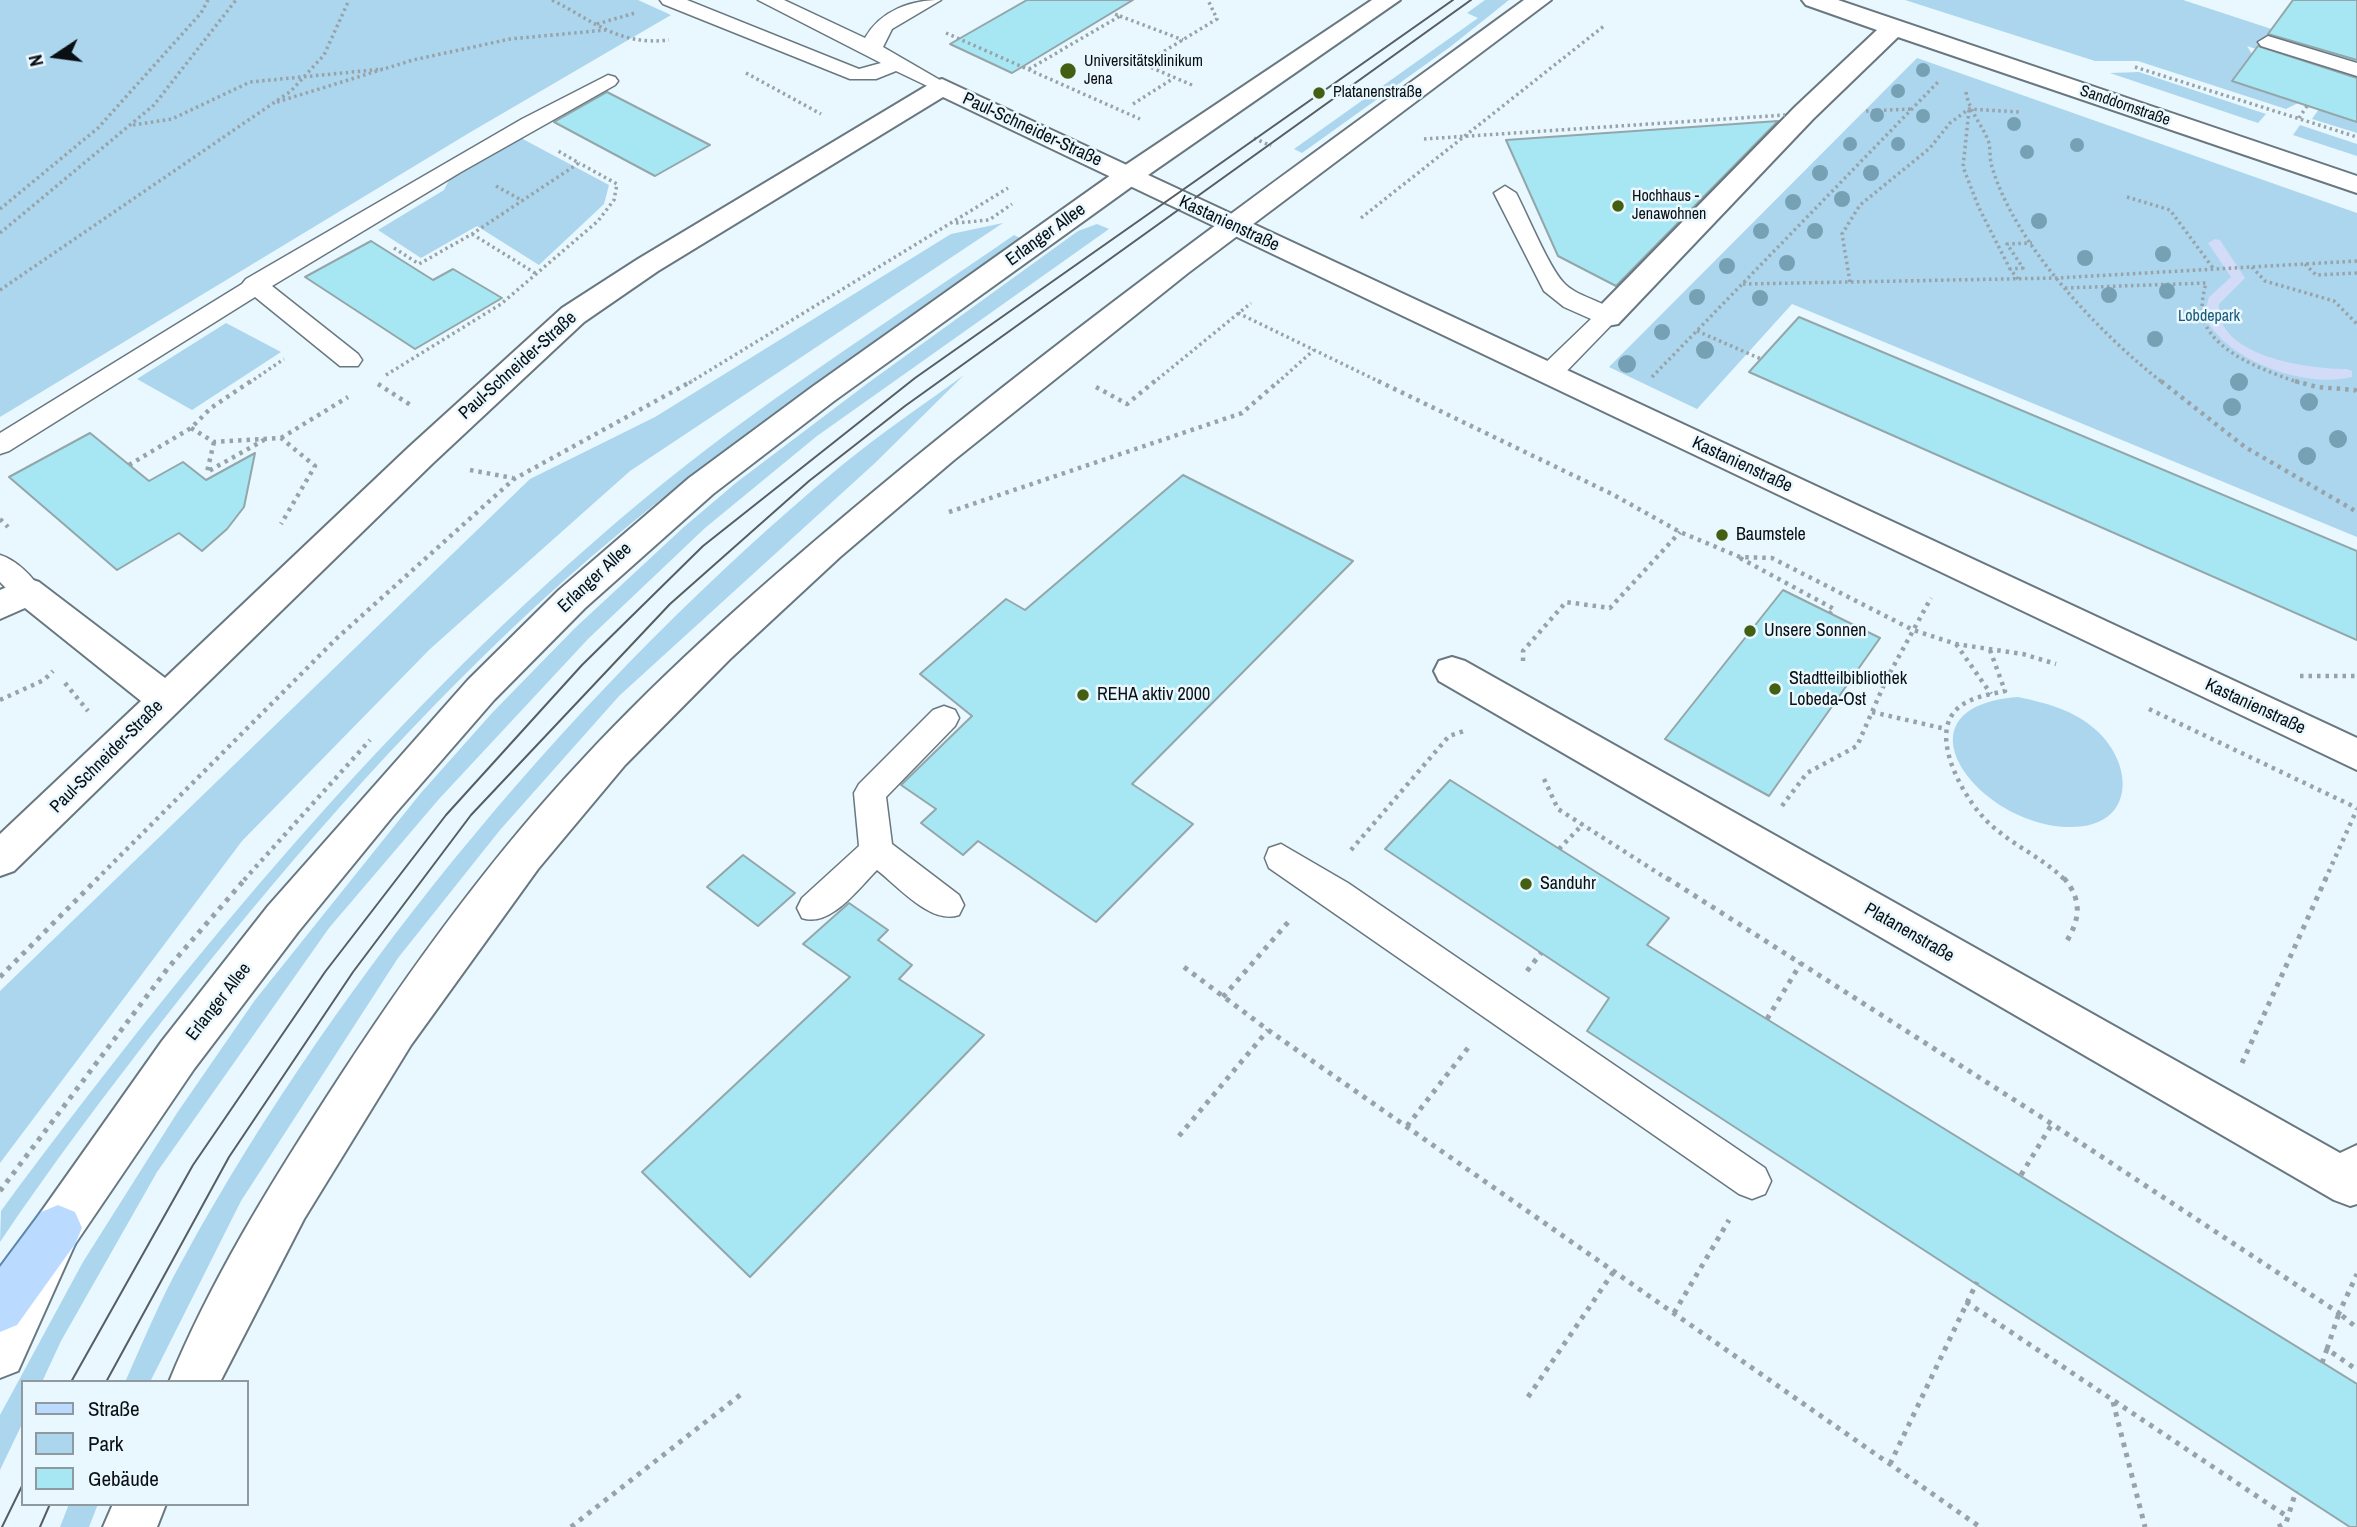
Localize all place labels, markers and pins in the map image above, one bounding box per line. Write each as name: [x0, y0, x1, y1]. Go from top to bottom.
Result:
place label: Universitätsklinikum Jena: [1084, 52, 1203, 90]
marker: Universitätsklinikum Jena: [1058, 61, 1078, 81]
place label: Platanenstraße: [1333, 83, 1422, 103]
marker: Platanenstraße: [1311, 85, 1327, 101]
place label: Hochhaus - Jenawohnen: [1632, 187, 1706, 225]
marker: Hochhaus - Jenawohnen: [1610, 198, 1626, 214]
place label: Baumstele: [1736, 524, 1806, 546]
marker: Baumstele: [1714, 527, 1730, 543]
place label: Unsere Sonnen: [1764, 620, 1867, 642]
marker: Unsere Sonnen: [1742, 623, 1758, 639]
place label: Stadtteilbibliothek Lobeda-Ost: [1789, 668, 1907, 710]
marker: Stadtteilbibliothek Lobeda-Ost: [1767, 681, 1783, 697]
place label: REHA aktiv 2000: [1097, 684, 1210, 706]
marker: REHA aktiv 2000: [1075, 687, 1091, 703]
place label: Sanduhr: [1540, 873, 1596, 895]
marker: Sanduhr: [1518, 876, 1534, 892]

